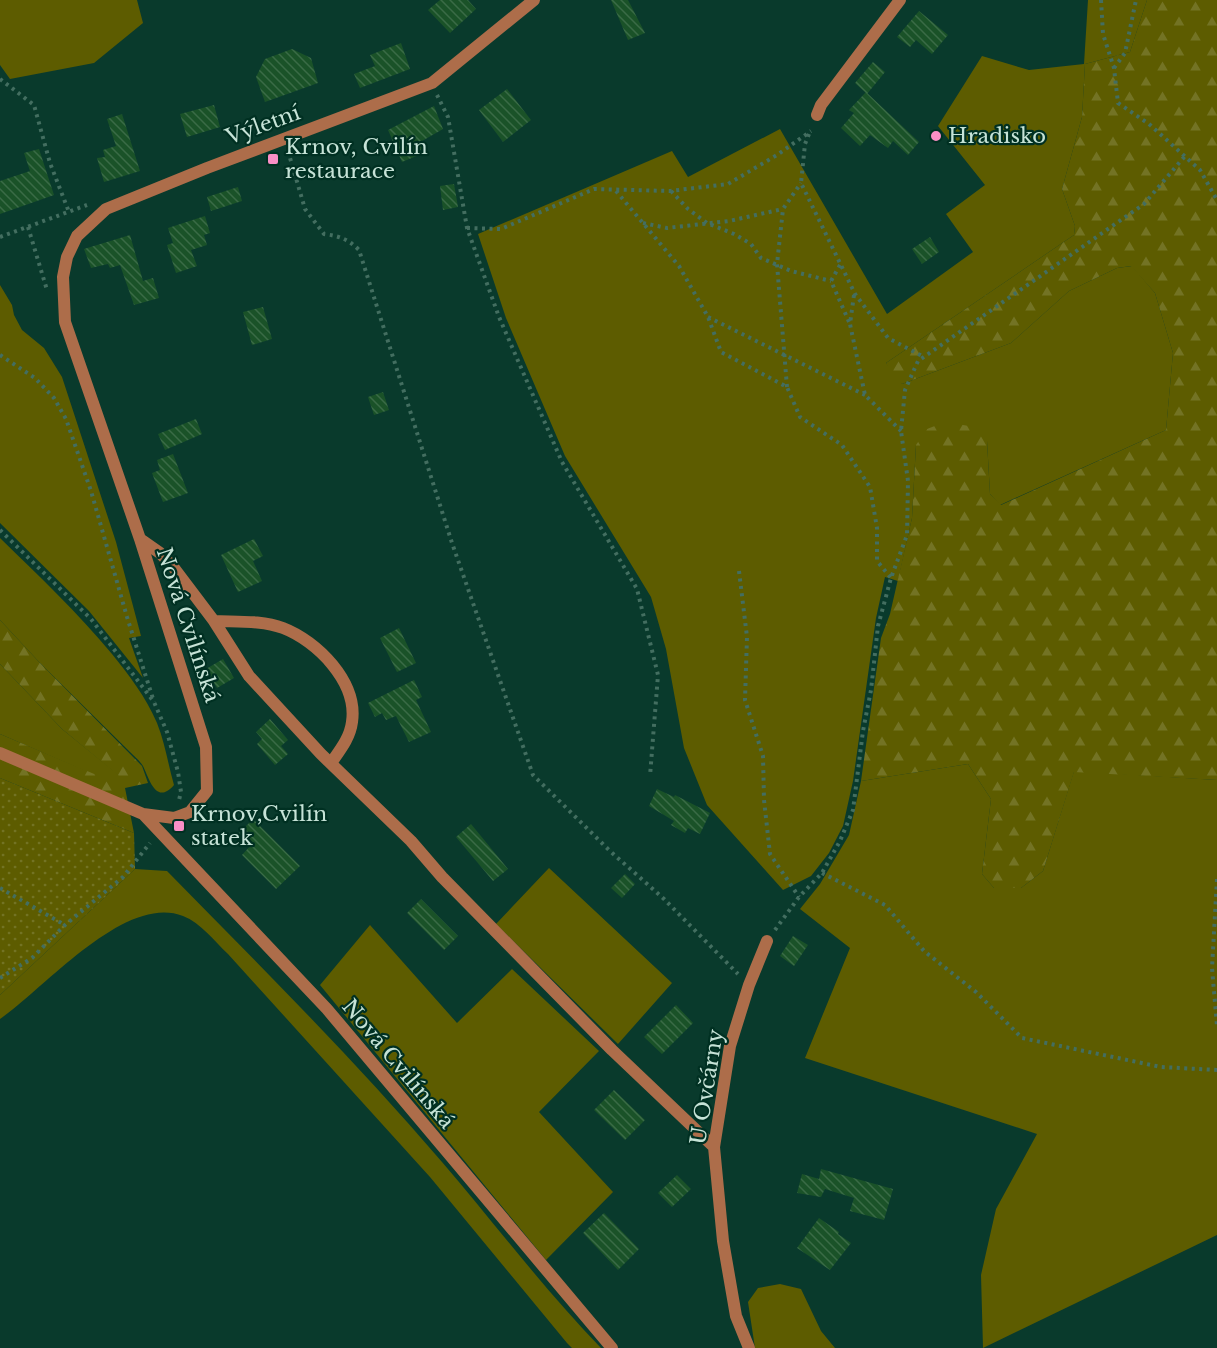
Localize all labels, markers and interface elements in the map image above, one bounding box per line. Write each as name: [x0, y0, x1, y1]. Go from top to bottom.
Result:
street label: Výletní: [221, 99, 305, 151]
place label: Hradisko: [948, 123, 1046, 149]
marker: Hradisko: [929, 129, 943, 143]
place label: Krnov, Cvilín restaurace: [285, 134, 428, 184]
marker: Krnov, Cvilín restaurace: [266, 152, 280, 166]
street label: Nová Cvilínská: [151, 544, 225, 706]
place label: Krnov,Cvilín statek: [191, 801, 327, 851]
marker: Krnov,Cvilín statek: [172, 819, 186, 833]
street label: Nová Cvilínská: [336, 994, 460, 1134]
street label: U Ovčárny: [685, 1027, 729, 1147]

